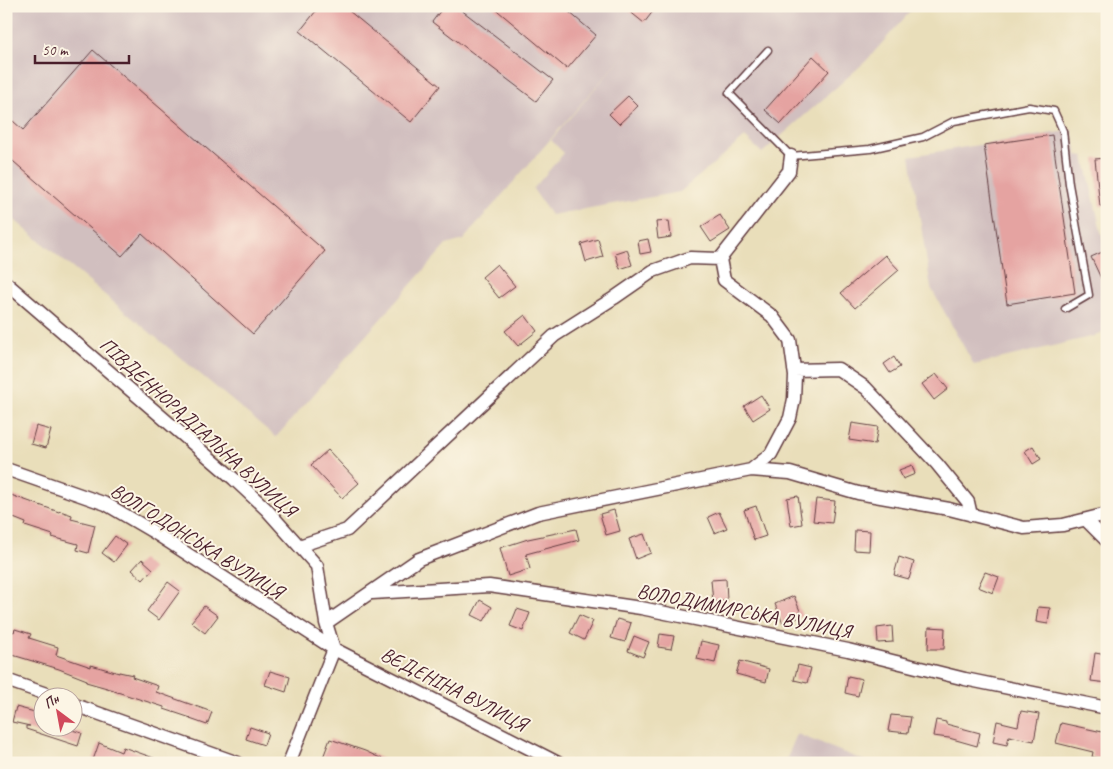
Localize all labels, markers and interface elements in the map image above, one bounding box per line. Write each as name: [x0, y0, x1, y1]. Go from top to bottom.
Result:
scale bar: [35, 32, 129, 64]
text: 50 m: [42, 41, 69, 60]
street label: ПІВДЕННОРАДІАЛЬНА ВУЛИЦЯ: [94, 332, 304, 524]
street label: ВОЛГОДОНСЬКА ВУЛИЦЯ: [106, 478, 290, 606]
street label: ВОЛОДИМИРСЬКА ВУЛИЦЯ: [635, 578, 856, 645]
street label: ВЕДЕНІНА ВУЛИЦЯ: [377, 641, 534, 738]
north arrow: [32, 686, 82, 736]
text: Пн: [41, 690, 63, 712]

